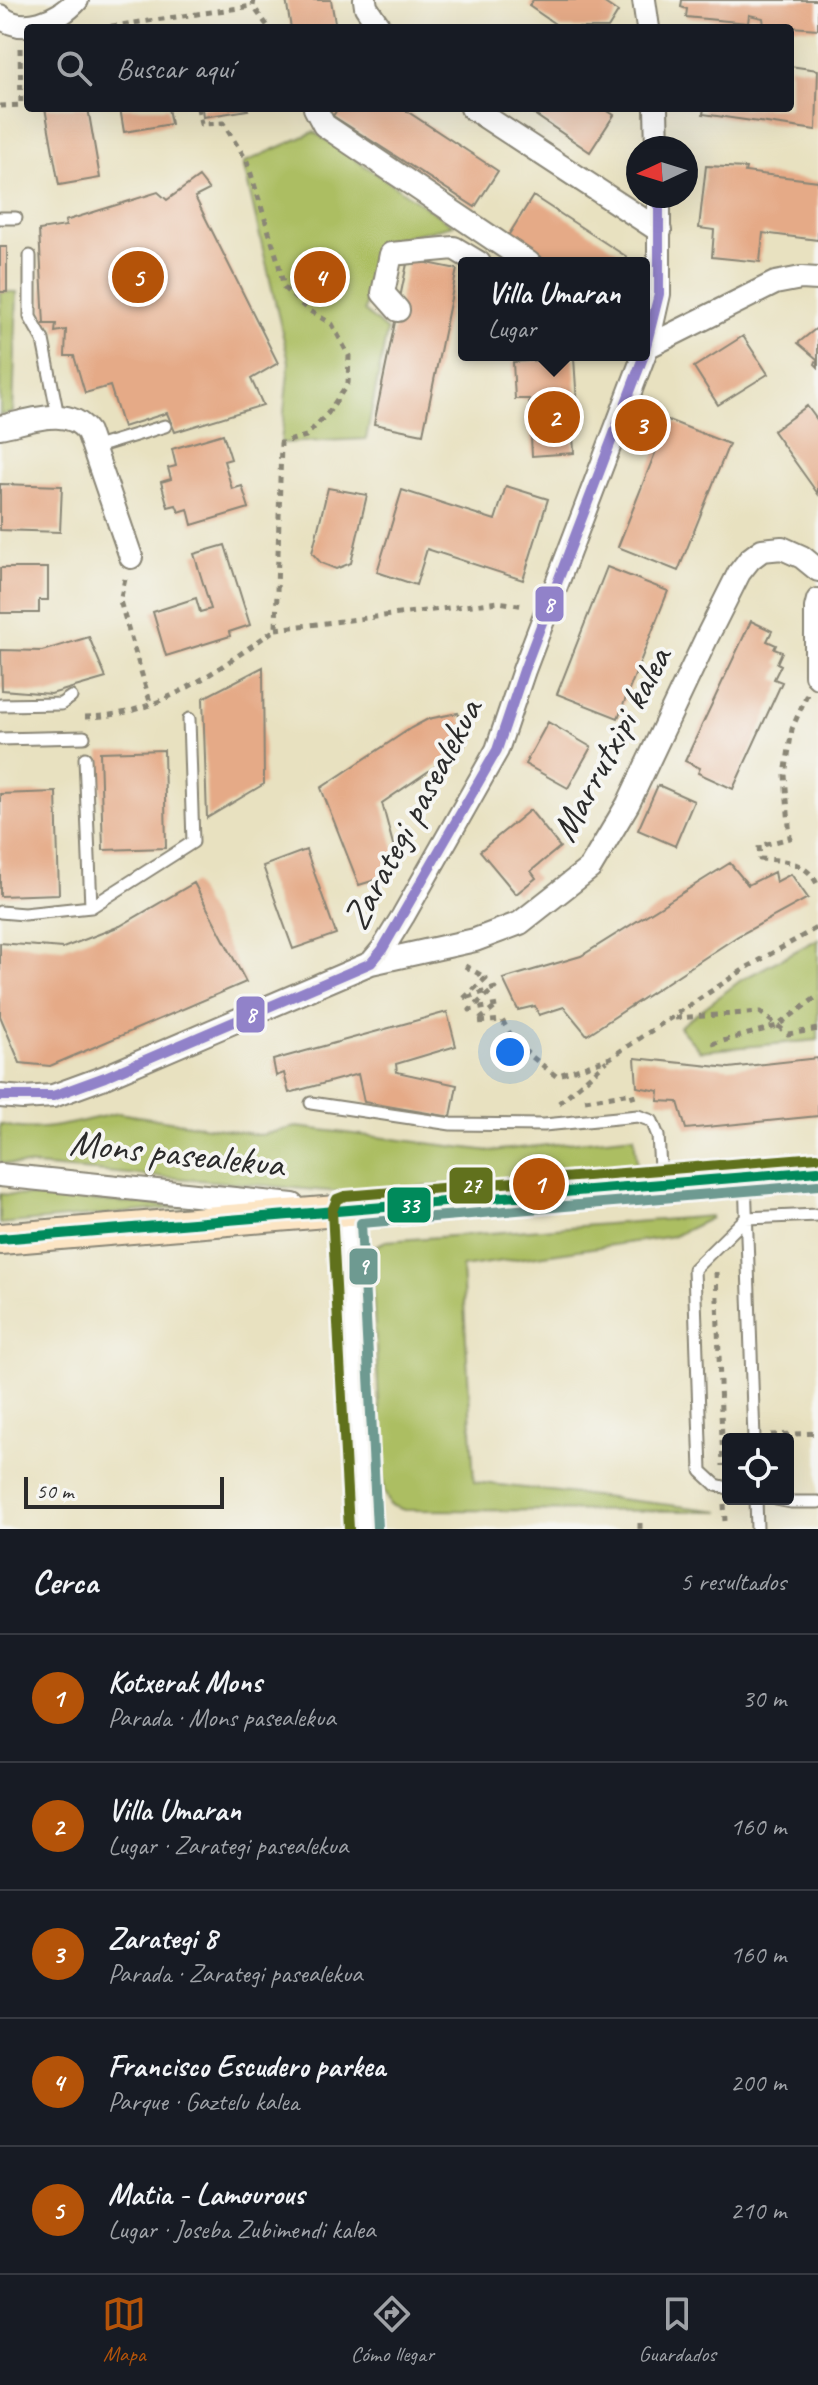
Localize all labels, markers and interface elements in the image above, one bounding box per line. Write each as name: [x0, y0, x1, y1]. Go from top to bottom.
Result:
search box: [24, 24, 794, 112]
icon: search: [52, 46, 96, 90]
text: Buscar aquí: [116, 49, 234, 87]
north arrow: [626, 136, 698, 208]
pin: 5: [112, 247, 164, 307]
pin: 4: [294, 247, 346, 307]
popup: [458, 257, 650, 361]
text: Villa Umaran: [488, 274, 620, 312]
text: Lugar: [488, 312, 536, 345]
pin: 2: [528, 387, 580, 447]
pin: 3: [615, 395, 667, 455]
line badge: 8: [534, 585, 565, 623]
text: 8: [544, 591, 557, 619]
street label: Marrutxipi kalea: [540, 637, 683, 849]
street label: Zarategi pasealekua: [332, 689, 494, 937]
line badge: 8: [235, 995, 266, 1034]
text: 8: [246, 1001, 259, 1029]
your location: [490, 1032, 530, 1072]
street label: Mons pasealekua: [68, 1118, 289, 1188]
pin: 1: [513, 1154, 565, 1214]
line badge: 27: [448, 1166, 494, 1205]
text: 27: [461, 1172, 483, 1200]
line badge: 33: [386, 1186, 432, 1224]
text: 33: [399, 1192, 421, 1220]
line badge: 9: [348, 1247, 379, 1286]
text: 9: [358, 1253, 370, 1281]
map controls: [722, 1433, 794, 1505]
button: locate: [722, 1433, 794, 1505]
scale bar: [24, 1473, 224, 1509]
text: 50 m: [36, 1477, 73, 1505]
text: Cerca: [32, 1560, 98, 1603]
text: 5 resultados: [680, 1565, 786, 1598]
text: Kotxerak Mons: [108, 1663, 262, 1701]
text: 1: [52, 1682, 64, 1715]
text: 30 m: [742, 1682, 786, 1715]
text: Parada · Mons pasealekua: [108, 1701, 336, 1734]
text: Villa Umaran: [108, 1791, 241, 1829]
text: 2: [52, 1810, 64, 1843]
text: 160 m: [730, 1810, 786, 1843]
text: Lugar · Zarategi pasealekua: [108, 1829, 348, 1862]
text: Zarategi 8: [108, 1919, 217, 1957]
text: 3: [52, 1938, 64, 1971]
text: 160 m: [730, 1938, 786, 1971]
text: Parada · Zarategi pasealekua: [108, 1957, 362, 1990]
text: Francisco Escudero parkea: [108, 2047, 385, 2085]
text: 4: [52, 2066, 64, 2099]
text: 200 m: [730, 2066, 786, 2099]
text: Parque · Gaztelu kalea: [108, 2085, 299, 2118]
text: Matia - Lamourous: [108, 2175, 304, 2213]
text: 5: [52, 2194, 64, 2227]
text: 210 m: [730, 2194, 786, 2227]
text: Lugar · Joseba Zubimendi kalea: [108, 2213, 375, 2246]
tab: Mapa: [102, 2292, 146, 2368]
tab: Cómo llegar: [351, 2292, 434, 2368]
tab: Guardados: [639, 2292, 716, 2368]

